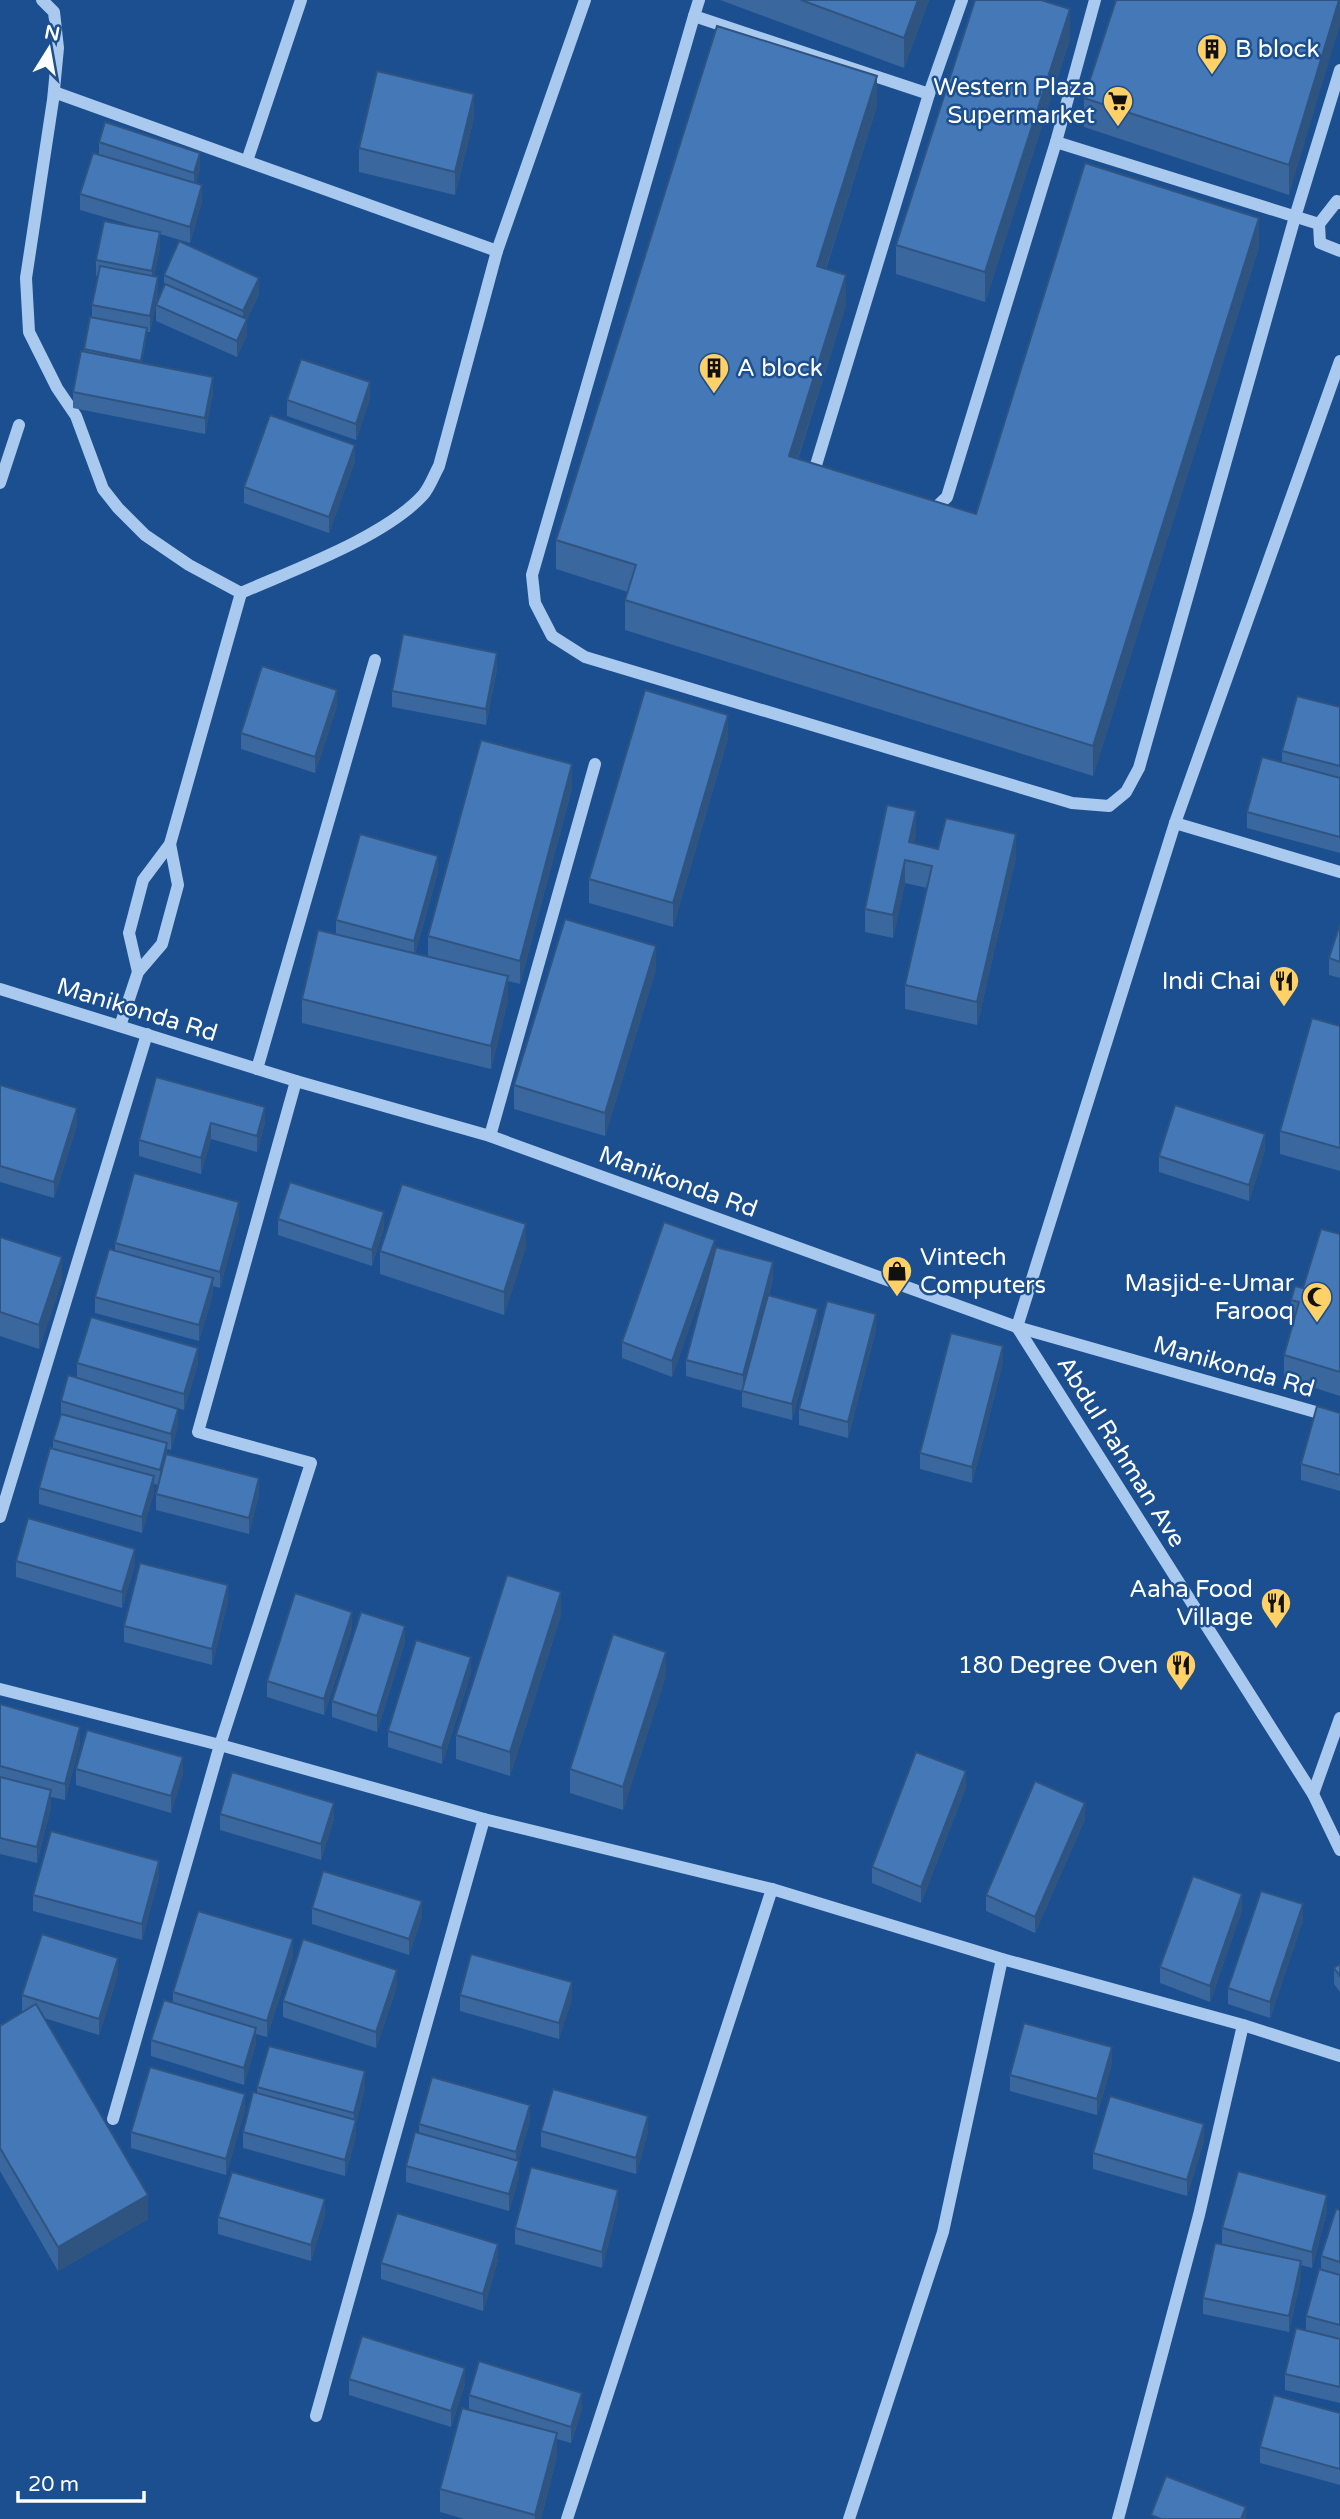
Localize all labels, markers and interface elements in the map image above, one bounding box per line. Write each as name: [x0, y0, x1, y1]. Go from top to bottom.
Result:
north arrow: [14, 14, 84, 84]
text: N: [42, 21, 62, 46]
building icon: B block: [1195, 32, 1229, 76]
place label: B block: [1235, 35, 1319, 64]
place label: Western Plaza Supermarket: [933, 73, 1095, 130]
supermarket icon: Western Plaza Supermarket: [1101, 84, 1135, 128]
building icon: A block: [697, 351, 731, 395]
place label: A block: [737, 354, 823, 383]
restaurant icon: Indi Chai: [1267, 964, 1301, 1008]
place label: Indi Chai: [1162, 967, 1261, 996]
street label: Manikonda Rd: [53, 972, 221, 1048]
street label: Manikonda Rd: [595, 1140, 761, 1224]
place label: Vintech Computers: [920, 1243, 1046, 1300]
shop icon: Vintech Computers: [880, 1254, 914, 1298]
place label: Masjid-e-Umar Farooq: [1124, 1269, 1295, 1326]
mosque icon: Masjid-e-Umar Farooq: [1300, 1280, 1334, 1324]
street label: Manikonda Rd: [1150, 1330, 1318, 1404]
street label: Abdul Rahman Ave: [1051, 1351, 1191, 1553]
place label: Aaha Food Village: [1129, 1575, 1253, 1632]
restaurant icon: Aaha Food Village: [1259, 1586, 1293, 1630]
restaurant icon: 180 Degree Oven: [1164, 1648, 1198, 1692]
place label: 180 Degree Oven: [958, 1651, 1158, 1680]
scale bar: [18, 2460, 144, 2504]
text: 20 m: [28, 2472, 79, 2497]

